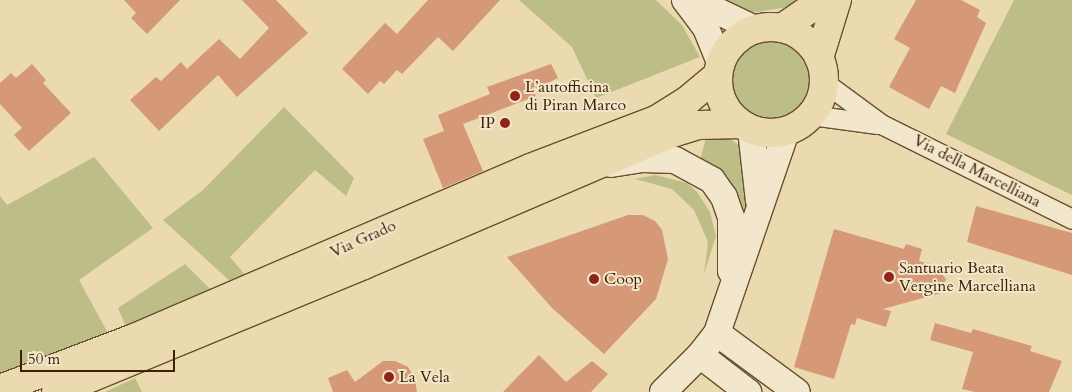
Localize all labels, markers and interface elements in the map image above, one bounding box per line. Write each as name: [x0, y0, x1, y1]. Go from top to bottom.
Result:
place label: L’autofficina di Piran Marco: [525, 77, 626, 115]
marker: L’autofficina di Piran Marco: [509, 90, 521, 102]
place label: IP: [480, 113, 495, 133]
marker: IP: [499, 117, 511, 129]
street label: Via della Marcelliana: [910, 131, 1044, 211]
street label: Via Grado: [327, 216, 399, 262]
place label: Santuario Beata Vergine Marcelliana: [899, 258, 1036, 296]
place label: Coop: [604, 269, 642, 289]
marker: Santuario Beata Vergine Marcelliana: [883, 271, 895, 283]
marker: Coop: [588, 273, 600, 285]
scale bar: [22, 340, 178, 372]
text: 50 m: [28, 349, 60, 369]
place label: La Vela: [399, 367, 450, 387]
marker: La Vela: [383, 371, 395, 383]

